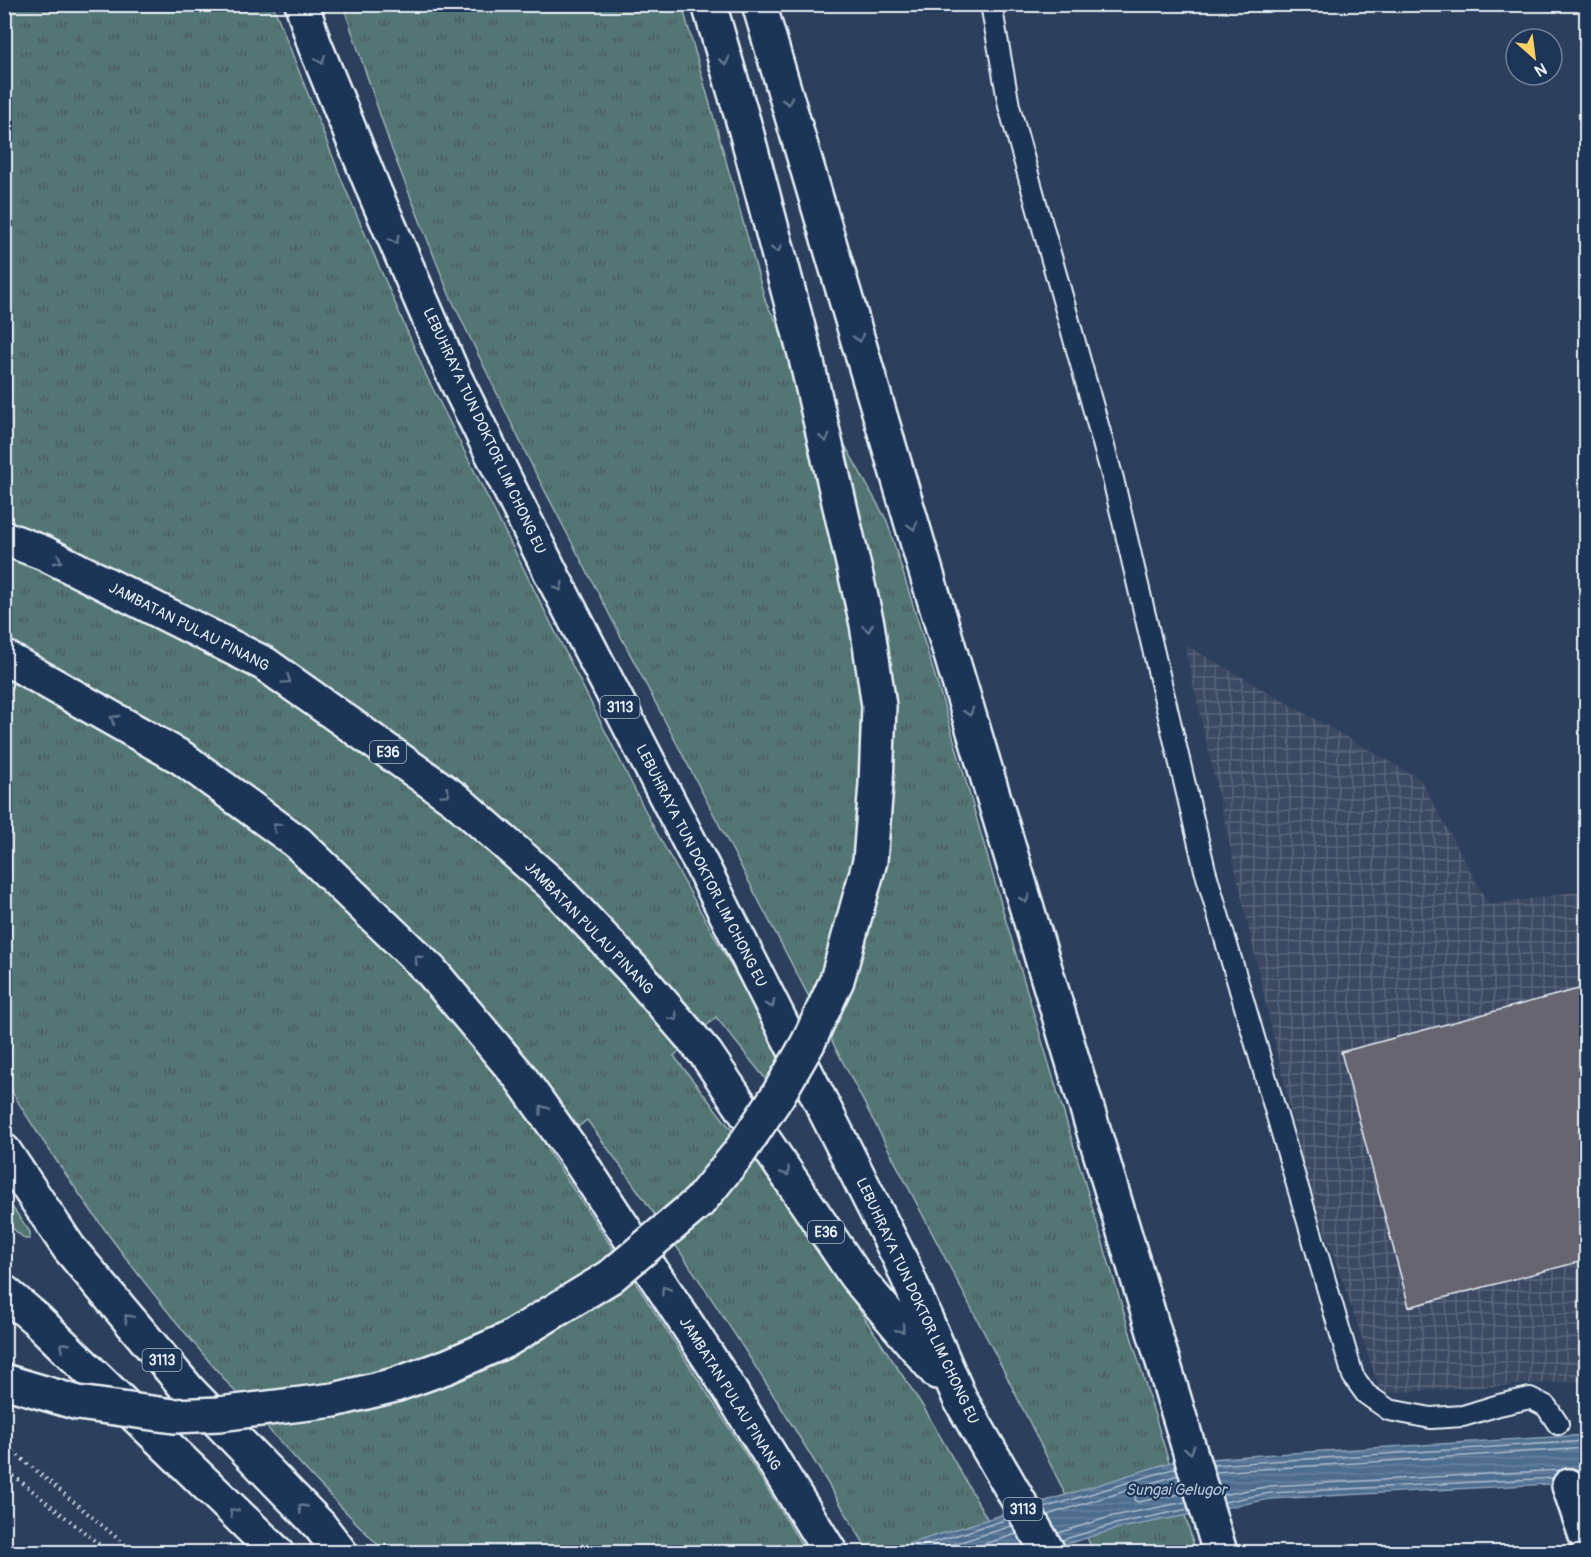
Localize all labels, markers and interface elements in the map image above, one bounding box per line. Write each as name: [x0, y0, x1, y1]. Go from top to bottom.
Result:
north arrow: [1504, 27, 1564, 87]
one-way arrow: [314, 54, 326, 65]
one-way arrow: [718, 55, 730, 66]
text: N: [1531, 58, 1550, 81]
one-way arrow: [781, 95, 793, 105]
one-way arrow: [388, 234, 400, 245]
one-way arrow: [770, 243, 782, 253]
street label: LEBUHRAYA TUN DOKTOR LIM CHONG EU: [418, 305, 550, 557]
one-way arrow: [852, 332, 864, 343]
one-way arrow: [817, 432, 830, 442]
one-way arrow: [906, 520, 918, 530]
one-way arrow: [52, 553, 63, 565]
street label: JAMBATAN PULAU PINANG: [105, 578, 273, 676]
one-way arrow: [551, 581, 563, 592]
one-way arrow: [861, 623, 873, 633]
one-way arrow: [280, 673, 291, 684]
road number: 3113: [600, 696, 640, 718]
one-way arrow: [962, 706, 974, 717]
one-way arrow: [110, 715, 120, 726]
road number: E36: [370, 741, 406, 763]
street label: LEBUHRAYA TUN DOKTOR LIM CHONG EU: [631, 741, 771, 991]
one-way arrow: [439, 786, 450, 797]
one-way arrow: [271, 823, 282, 834]
street label: JAMBATAN PULAU PINANG: [520, 857, 658, 999]
one-way arrow: [1018, 893, 1030, 904]
one-way arrow: [415, 956, 426, 967]
one-way arrow: [764, 998, 776, 1009]
one-way arrow: [667, 1010, 678, 1021]
one-way arrow: [539, 1105, 550, 1116]
one-way arrow: [779, 1166, 790, 1177]
street label: LEBUHRAYA TUN DOKTOR LIM CHONG EU: [851, 1175, 983, 1427]
road number: E36: [808, 1221, 844, 1243]
one-way arrow: [660, 1286, 672, 1296]
one-way arrow: [124, 1314, 135, 1325]
street label: JAMBATAN PULAU PINANG: [675, 1314, 785, 1474]
one-way arrow: [894, 1322, 905, 1333]
one-way arrow: [60, 1343, 71, 1354]
road number: 3113: [142, 1349, 182, 1371]
one-way arrow: [1183, 1444, 1195, 1455]
water label: Sungai Gelugor: [1126, 1480, 1229, 1500]
road number: 3113: [1004, 1498, 1042, 1520]
one-way arrow: [298, 1505, 309, 1515]
one-way arrow: [230, 1508, 240, 1519]

